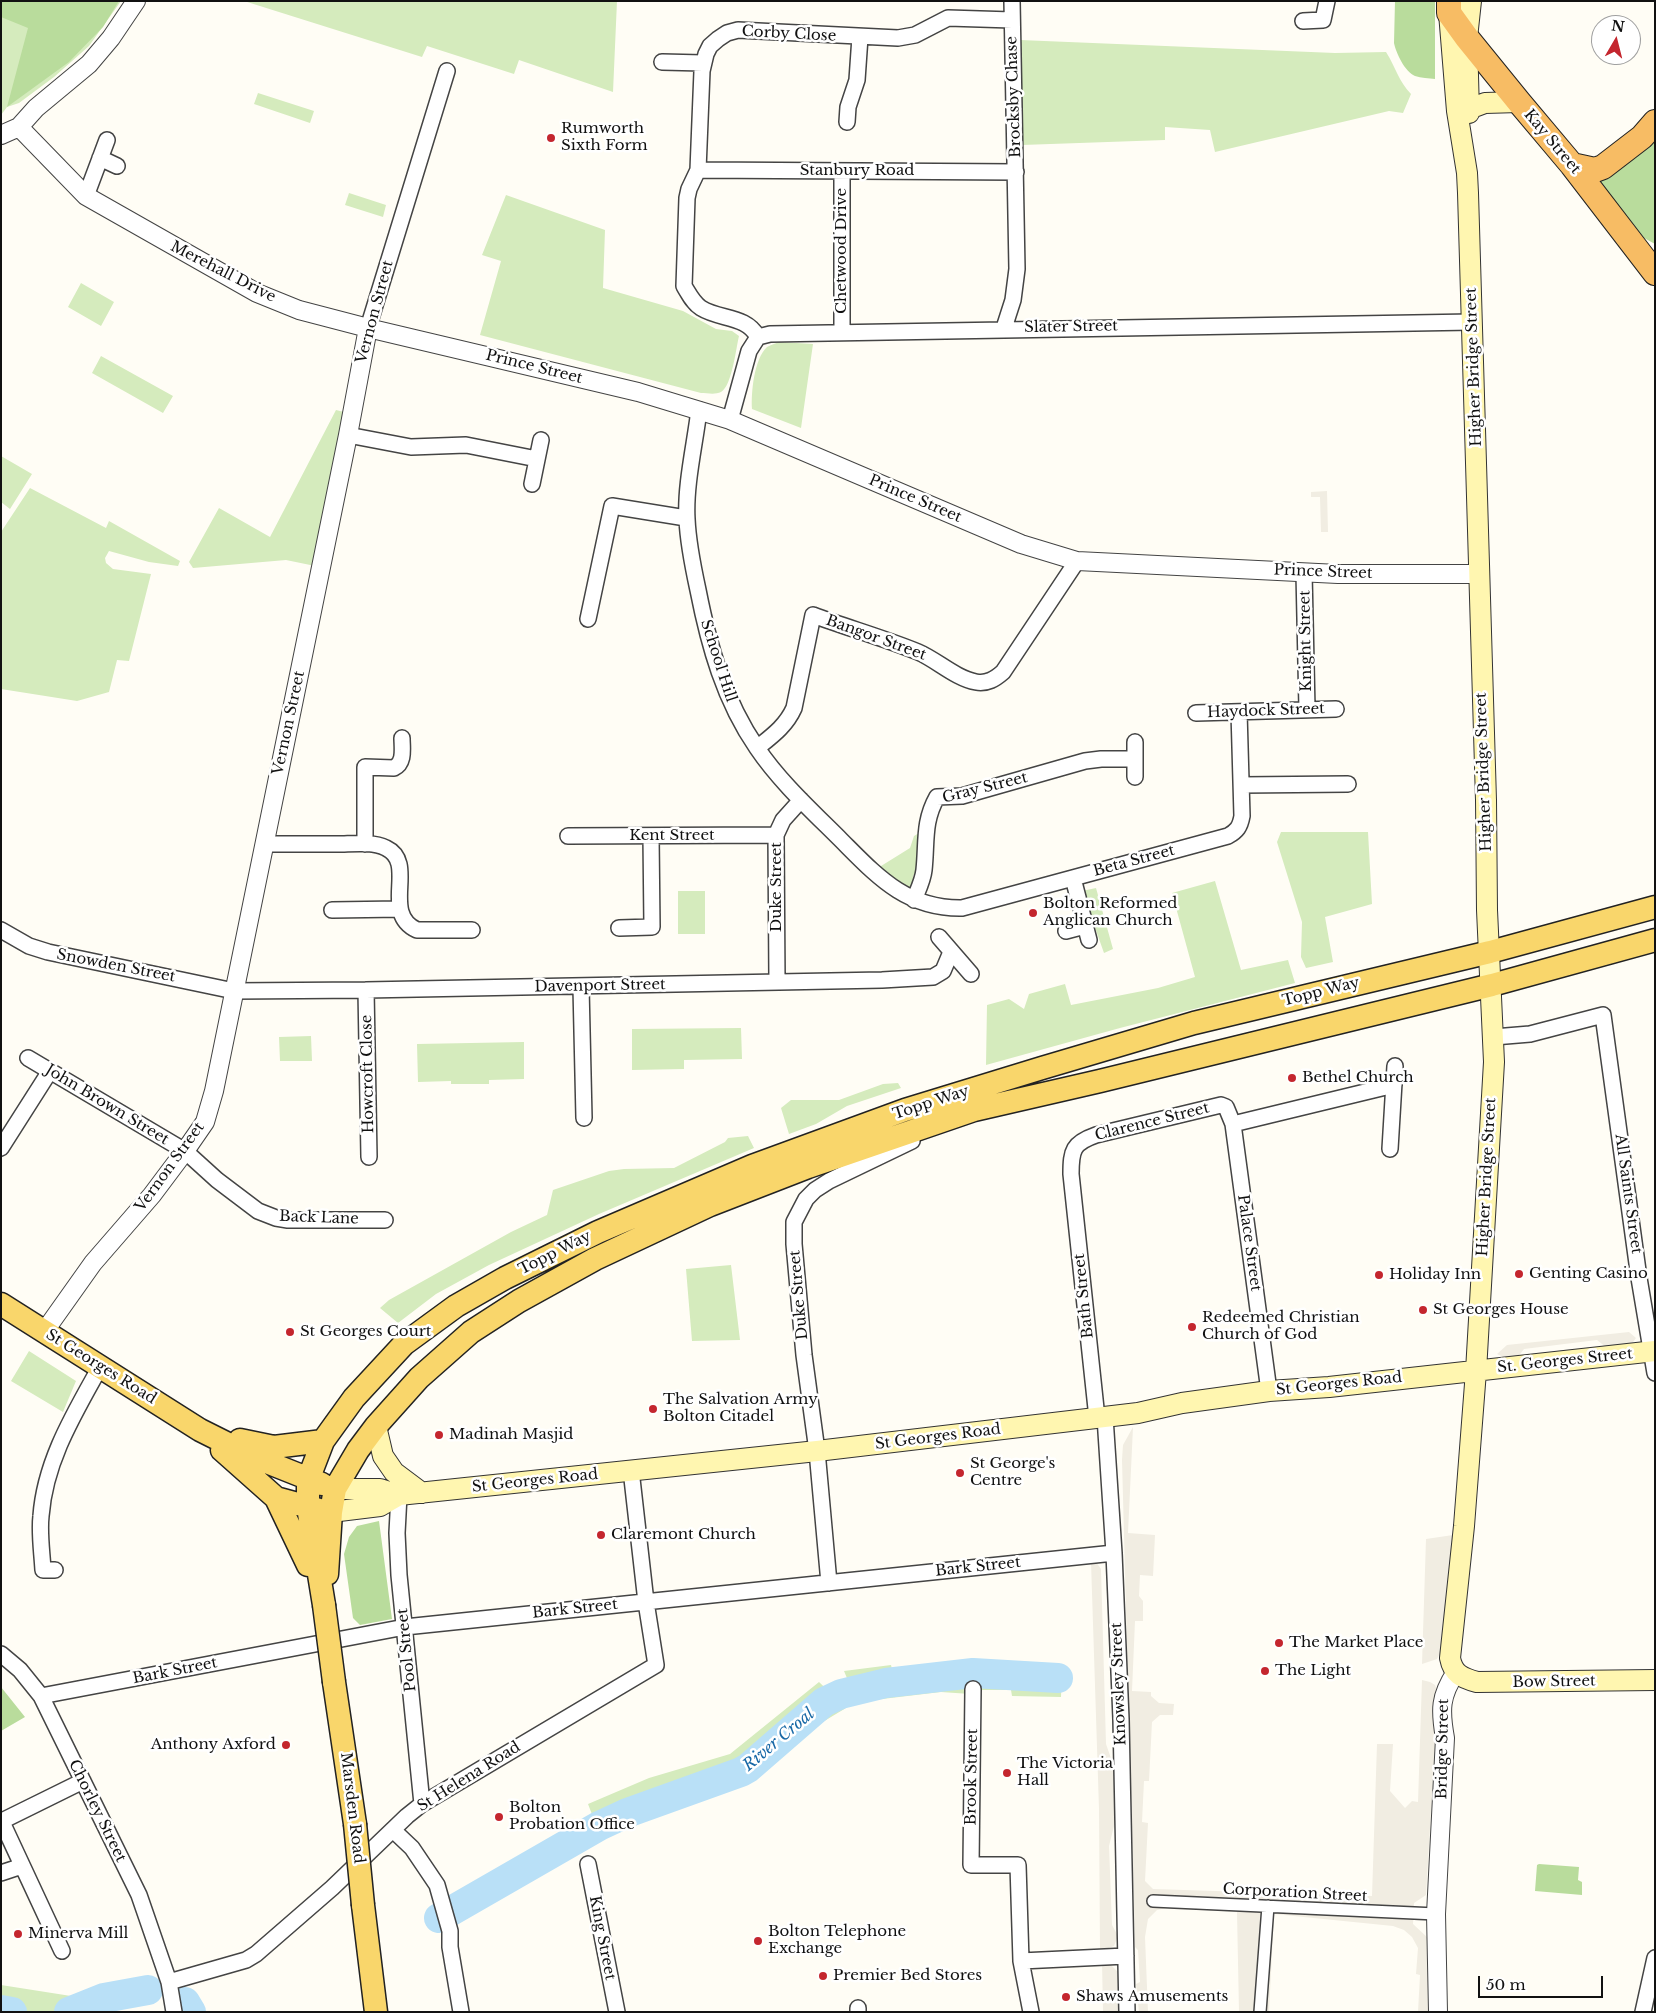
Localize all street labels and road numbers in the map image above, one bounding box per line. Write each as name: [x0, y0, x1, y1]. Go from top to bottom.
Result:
street label: Corby Close: [741, 23, 837, 45]
street label: Brocksby Chase: [1003, 36, 1025, 158]
street label: Kay Street: [1520, 106, 1584, 178]
street label: Stanbury Road: [800, 162, 914, 180]
street label: Chetwood Drive: [833, 188, 851, 314]
street label: Merehall Drive: [167, 238, 279, 306]
street label: Vernon Street: [353, 258, 397, 366]
street label: Higher Bridge Street: [1462, 287, 1486, 447]
street label: Slater Street: [1024, 317, 1118, 337]
street label: Prince Street: [484, 346, 584, 388]
street label: Prince Street: [866, 471, 964, 527]
street label: Prince Street: [1273, 561, 1373, 583]
street label: Knight Street: [1296, 590, 1316, 692]
street label: Bangor Street: [823, 612, 929, 664]
street label: School Hill: [696, 618, 740, 704]
street label: Vernon Street: [269, 669, 309, 777]
street label: Higher Bridge Street: [1472, 692, 1496, 852]
street label: Haydock Street: [1207, 700, 1325, 722]
street label: Gray Street: [941, 769, 1029, 807]
street label: Kent Street: [629, 827, 715, 845]
street label: Duke Street: [768, 842, 786, 932]
street label: Beta Street: [1091, 842, 1177, 880]
street label: Snowden Street: [55, 946, 177, 986]
street label: Topp Way: [1281, 974, 1361, 1010]
street label: Davenport Street: [534, 976, 666, 996]
street label: Howcroft Close: [358, 1015, 378, 1133]
street label: John Brown Street: [42, 1061, 172, 1149]
street label: Topp Way: [891, 1082, 971, 1124]
street label: Higher Bridge Street: [1474, 1097, 1500, 1257]
street label: Clarence Street: [1093, 1099, 1211, 1145]
street label: Vernon Street: [132, 1119, 208, 1215]
street label: All Saints Street: [1611, 1133, 1645, 1255]
street label: Palace Street: [1233, 1193, 1265, 1293]
street label: Back Lane: [279, 1208, 359, 1228]
street label: Topp Way: [516, 1227, 594, 1279]
street label: Duke Street: [786, 1249, 812, 1341]
street label: Bath Street: [1071, 1253, 1097, 1339]
street label: St Georges Road: [42, 1326, 160, 1408]
street label: St. Georges Street: [1496, 1345, 1634, 1377]
street label: St Georges Road: [1275, 1368, 1403, 1400]
street label: St Georges Road: [874, 1420, 1002, 1454]
street label: St Georges Road: [471, 1465, 599, 1497]
street label: Bark Street: [934, 1554, 1022, 1580]
street label: Bark Street: [531, 1596, 619, 1622]
street label: Pool Street: [394, 1607, 420, 1693]
street label: Knowsley Street: [1108, 1622, 1130, 1746]
street label: Bark Street: [131, 1654, 219, 1688]
street label: Bow Street: [1512, 1672, 1596, 1692]
street label: Bridge Street: [1433, 1698, 1453, 1800]
street label: Brook Street: [962, 1728, 982, 1826]
street label: St Helena Road: [414, 1738, 524, 1816]
street label: Marsden Road: [336, 1751, 368, 1865]
street label: Chorley Street: [64, 1757, 130, 1865]
street label: Corporation Street: [1222, 1880, 1368, 1906]
street label: King Street: [585, 1894, 619, 1982]

